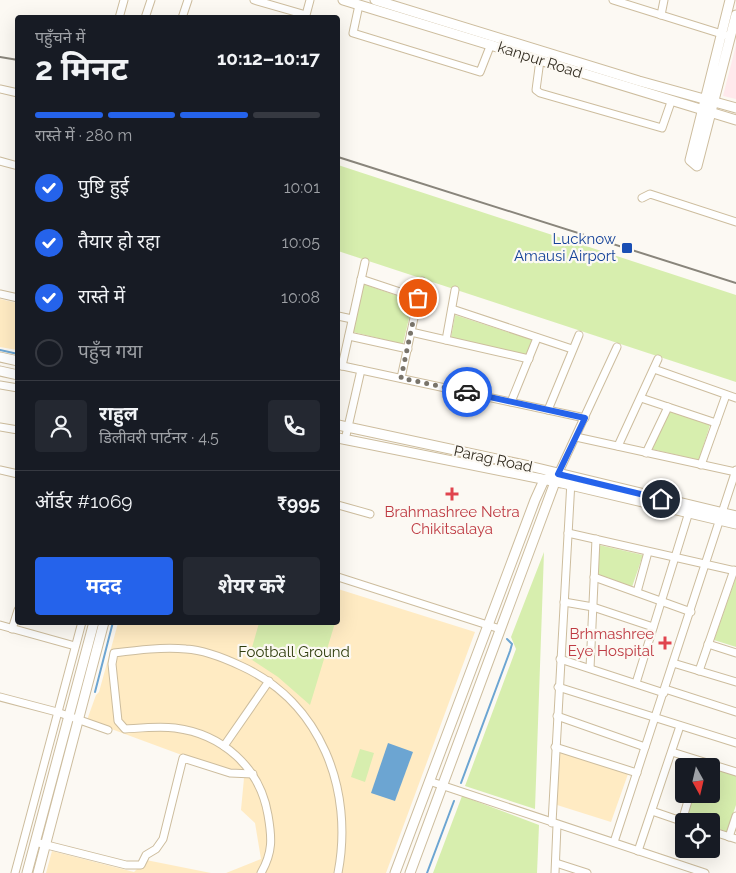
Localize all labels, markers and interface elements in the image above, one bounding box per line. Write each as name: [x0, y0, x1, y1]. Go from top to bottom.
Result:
text: पहुँचने में: [35, 28, 85, 47]
street label: kanpur Road: [495, 38, 585, 82]
text: 10:12–10:17: [217, 47, 320, 69]
text: 2 मिनट: [35, 50, 128, 87]
text: रास्ते में · 280 m: [35, 126, 132, 145]
icon: check: [35, 174, 63, 202]
text: पुष्टि हुई: [78, 175, 129, 197]
text: 10:01: [284, 178, 320, 197]
icon: check: [35, 229, 63, 257]
text: तैयार हो रहा: [78, 230, 160, 252]
place label: Lucknow Amausi Airport: [514, 230, 616, 265]
text: 10:05: [282, 233, 320, 252]
marker: Lucknow Amausi Airport: [620, 241, 634, 255]
pin: [397, 277, 439, 319]
icon: check: [35, 284, 63, 312]
icon: bag: [404, 284, 432, 312]
text: रास्ते में: [78, 285, 125, 307]
text: 10:08: [281, 288, 320, 307]
text: पहुँच गया: [78, 340, 142, 362]
courier: [442, 367, 492, 417]
icon: car: [453, 378, 481, 406]
button: person: [35, 400, 87, 452]
button: phone: [268, 400, 320, 452]
text: राहुल: [99, 402, 138, 424]
text: डिलीवरी पार्टनर · 4.5: [99, 428, 219, 447]
street label: Parag Road: [452, 442, 534, 476]
pin: [640, 478, 682, 520]
icon: home: [647, 485, 675, 513]
marker: Brahmashree Netra Chikitsalaya: [445, 487, 459, 501]
text: ऑर्डर #1069: [35, 490, 133, 512]
text: ₹995: [277, 492, 320, 514]
place label: Brahmashree Netra Chikitsalaya: [384, 503, 520, 538]
button: मदद: [35, 557, 173, 615]
button: शेयर करें: [183, 557, 320, 615]
place label: Brhmashree Eye Hospital: [568, 625, 655, 660]
marker: Brhmashree Eye Hospital: [658, 636, 672, 650]
park label: Football Ground: [238, 643, 350, 661]
north arrow: [675, 758, 720, 802]
map controls: [675, 758, 720, 858]
button: locate: [675, 813, 720, 858]

